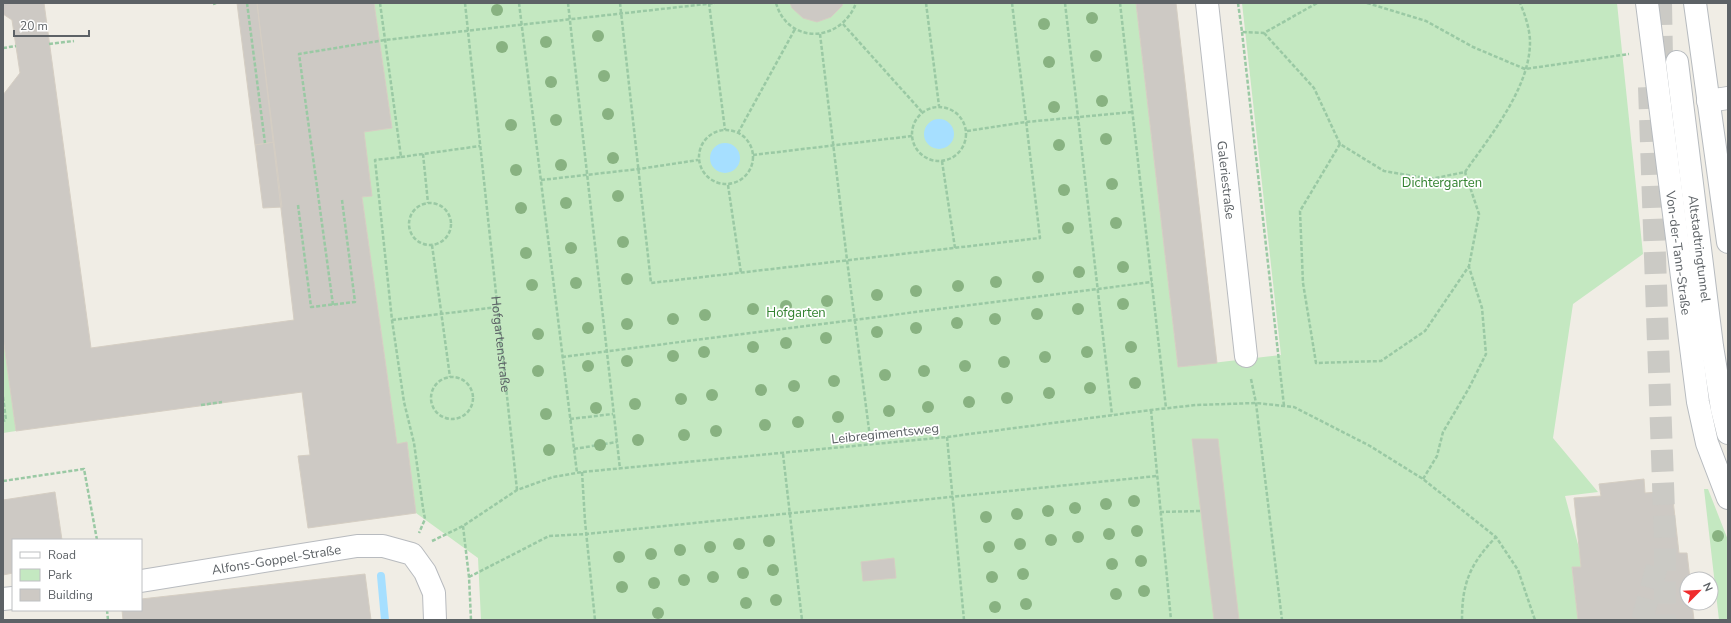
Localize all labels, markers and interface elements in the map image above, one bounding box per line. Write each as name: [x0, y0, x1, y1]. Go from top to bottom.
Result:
scale bar: [14, 12, 89, 38]
text: 20 m: [20, 18, 48, 34]
street label: Galeriestraße: [1212, 140, 1239, 220]
park label: Dichtergarten: [1402, 174, 1482, 192]
street label: Von-der-Tann-Straße: [1661, 189, 1695, 316]
street label: Altstadtringtunnel: [1683, 194, 1715, 303]
street label: Hofgartenstraße: [486, 295, 515, 393]
park label: Hofgarten: [766, 304, 826, 322]
street label: Leibregimentsweg: [830, 419, 940, 449]
legend: [12, 539, 142, 611]
street label: Alfons-Goppel-Straße: [211, 541, 342, 579]
text: Road: [48, 547, 76, 563]
text: Park: [48, 567, 73, 583]
north arrow: [1679, 571, 1719, 611]
text: N: [1699, 580, 1716, 594]
text: Building: [48, 587, 93, 603]

